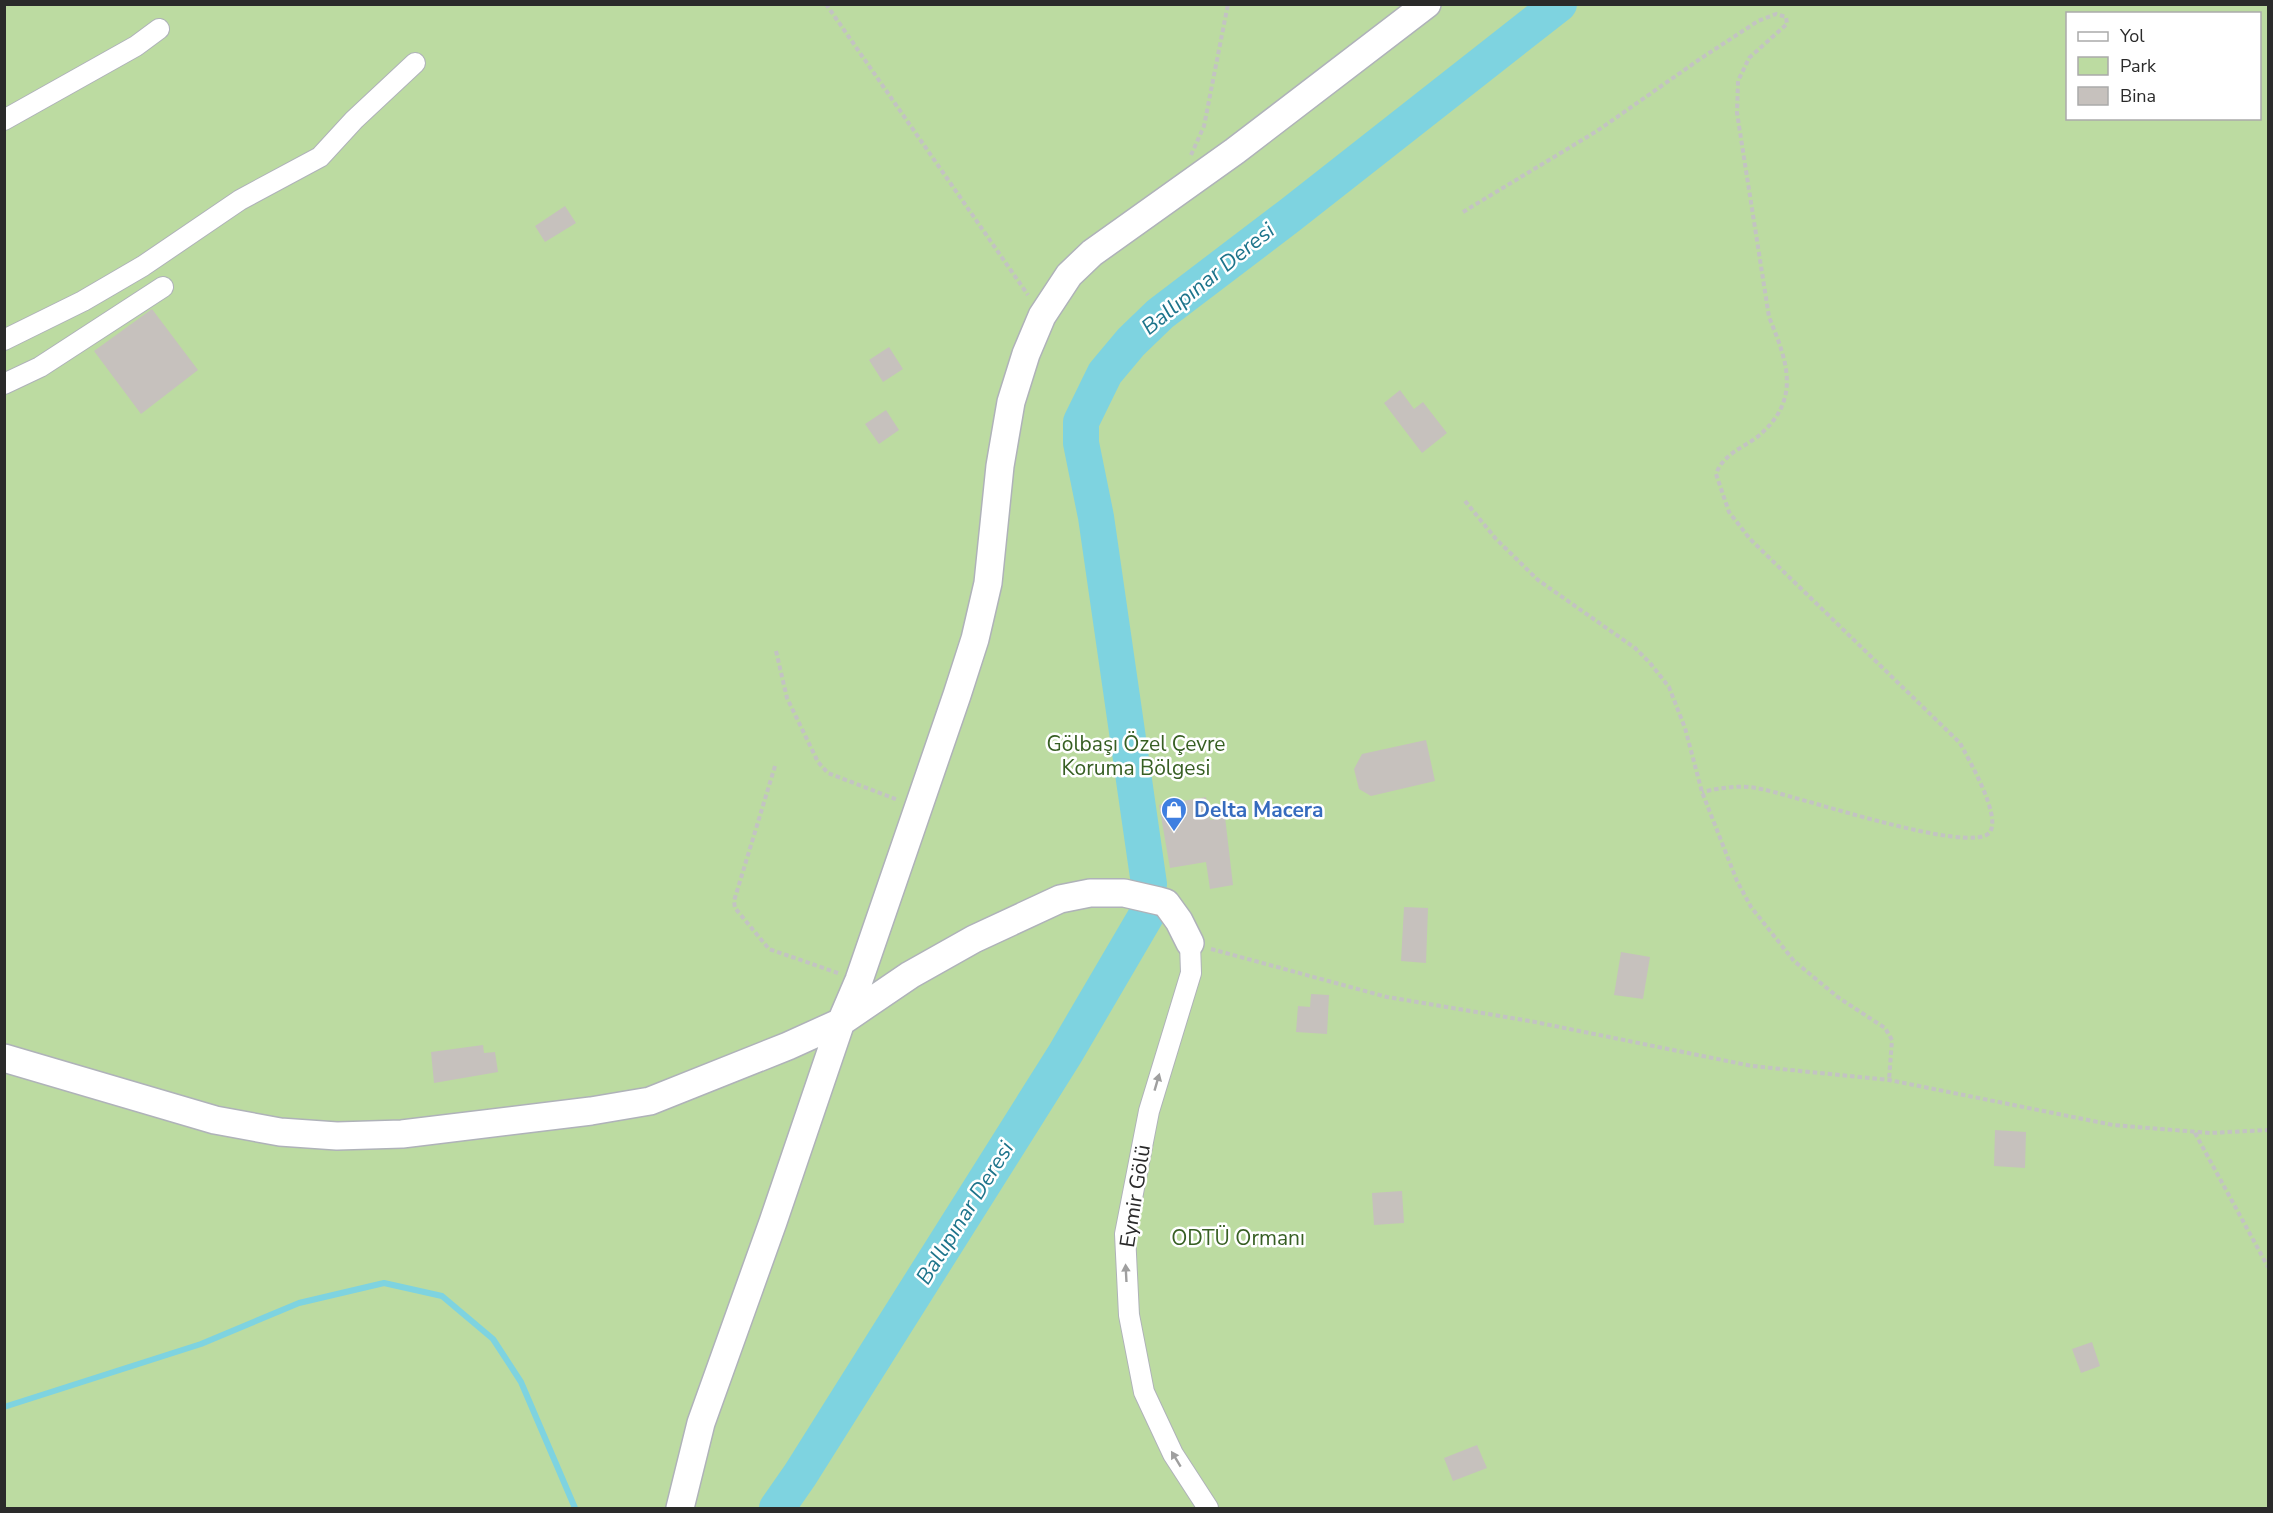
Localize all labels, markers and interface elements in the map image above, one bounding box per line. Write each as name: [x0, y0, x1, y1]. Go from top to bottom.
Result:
legend: [2066, 12, 2261, 120]
text: Yol: [2119, 24, 2145, 48]
text: Park: [2120, 54, 2157, 78]
text: Bina: [2120, 84, 2156, 108]
water label: Ballıpınar Deresi: [1135, 215, 1282, 342]
park label: Gölbaşı Özel Çevre Koruma Bölgesi: [1046, 730, 1226, 782]
shop icon: Delta Macera: [1159, 795, 1189, 833]
place label: Delta Macera: [1194, 796, 1323, 824]
one-way arrow: [1153, 1073, 1163, 1091]
water label: Ballıpınar Deresi: [909, 1135, 1021, 1290]
street label: Eymir Gölü: [1113, 1143, 1157, 1249]
park label: ODTÜ Ormanı: [1171, 1224, 1305, 1252]
one-way arrow: [1122, 1264, 1131, 1283]
one-way arrow: [1171, 1451, 1182, 1467]

